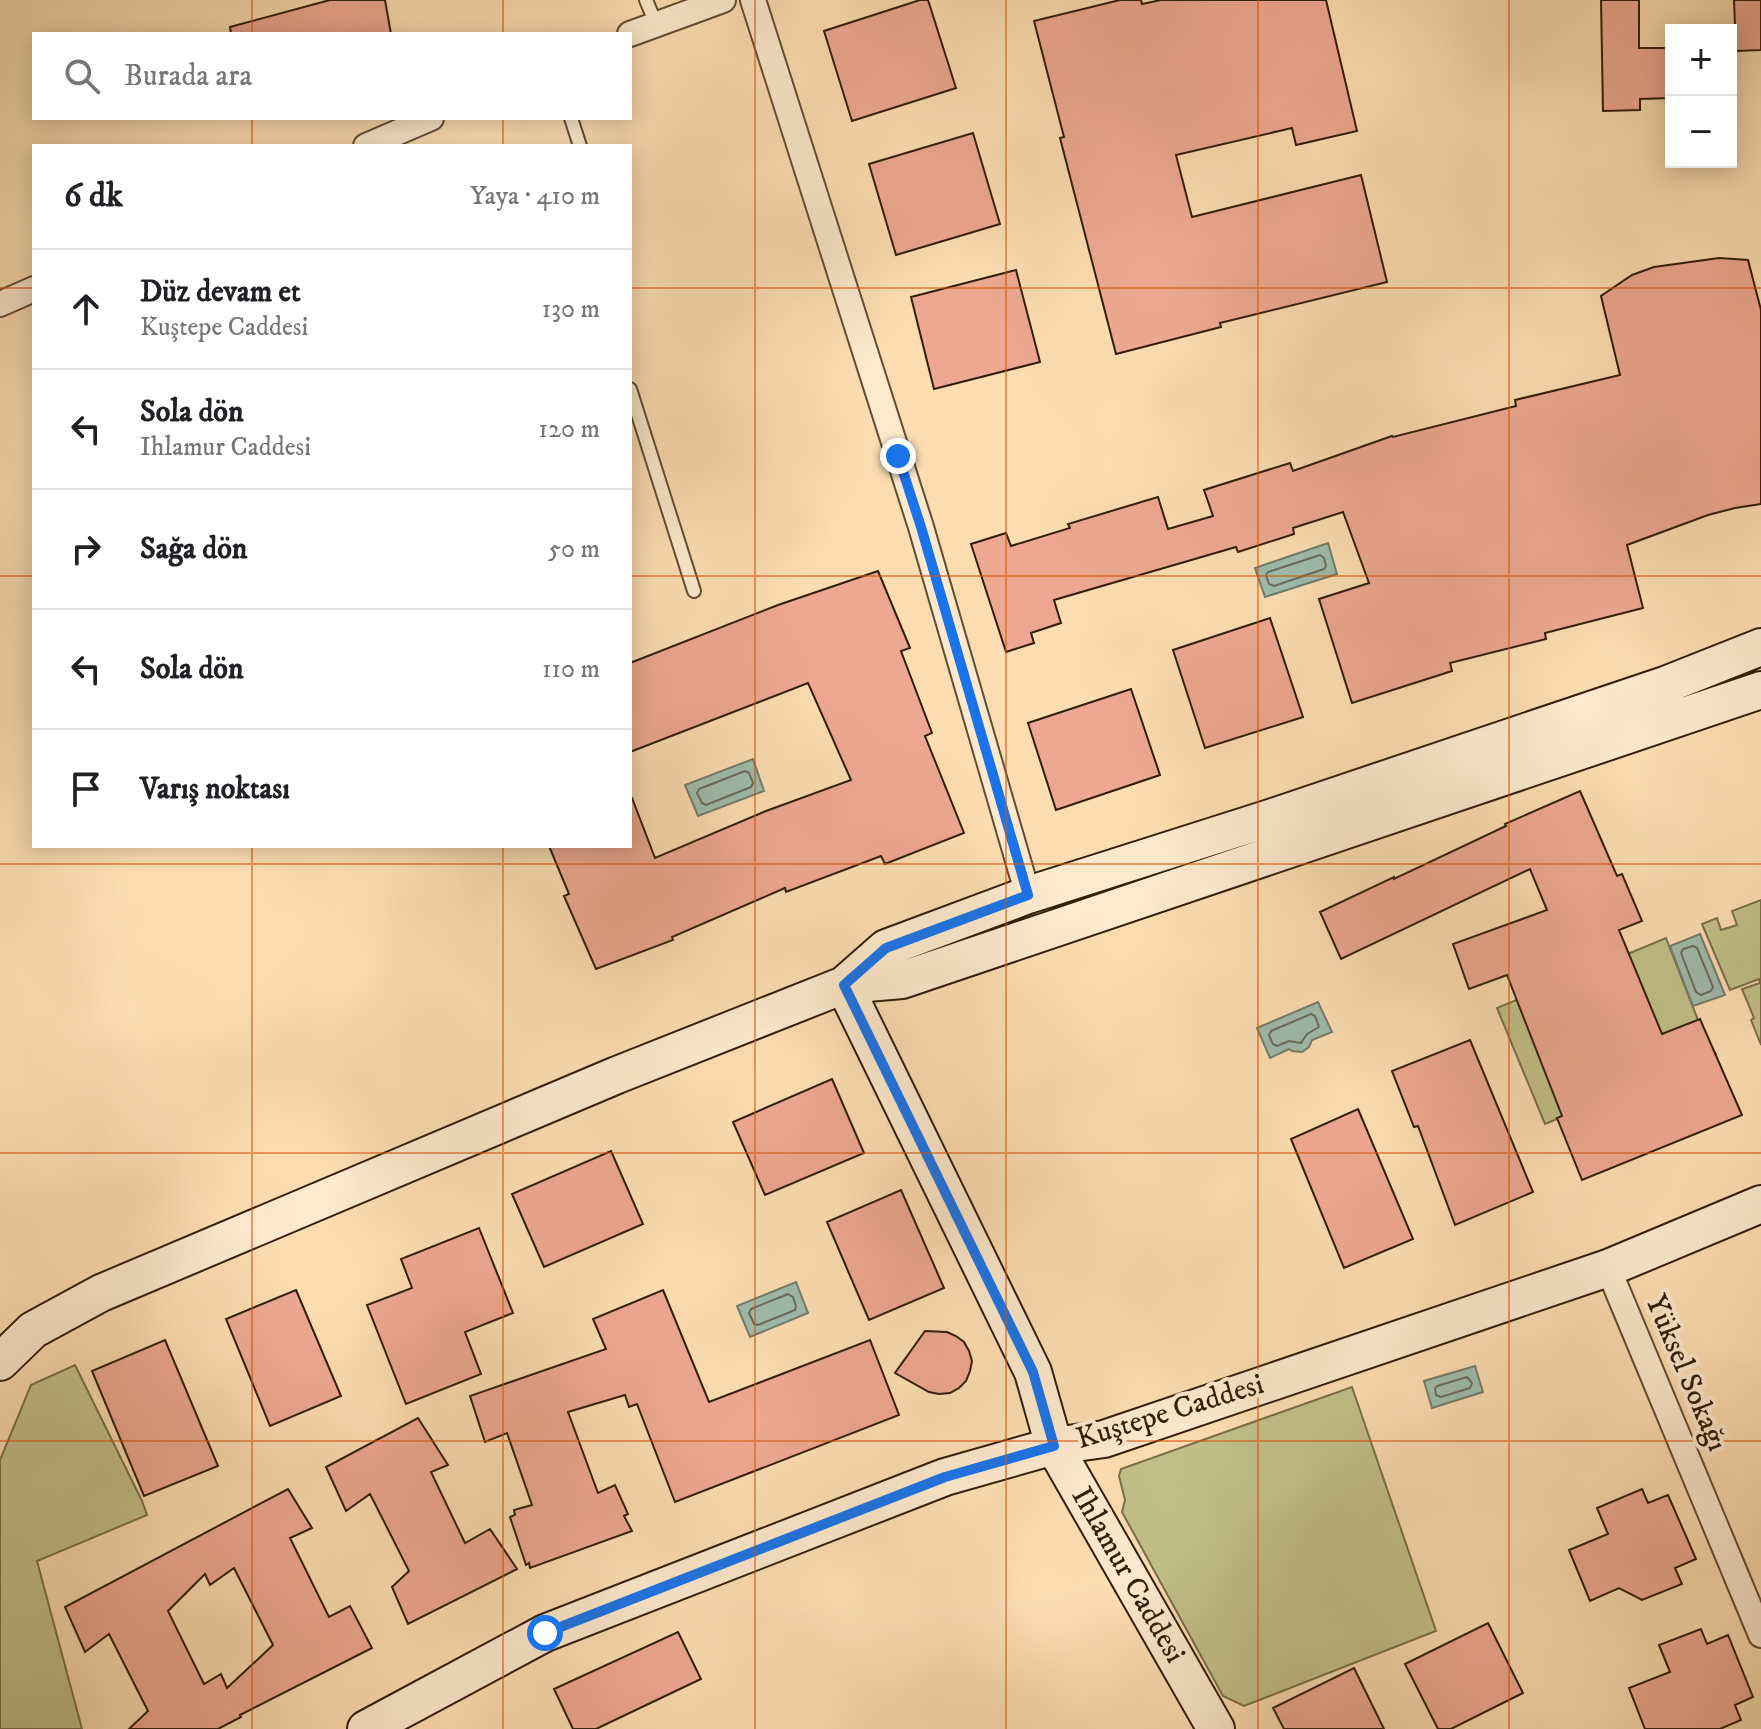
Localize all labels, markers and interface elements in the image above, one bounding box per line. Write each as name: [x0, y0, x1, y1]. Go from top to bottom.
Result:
map controls: [1665, 24, 1737, 168]
button: +: [1665, 24, 1737, 96]
search box: [32, 32, 632, 120]
icon: search: [60, 54, 104, 98]
text: Burada ara: [124, 58, 252, 95]
button: −: [1665, 96, 1737, 168]
text: 6 dk: [64, 175, 123, 217]
text: Yaya · 410 m: [470, 180, 600, 213]
text: Düz devam et: [140, 274, 301, 311]
icon: ahead: [64, 287, 108, 331]
text: 130 m: [542, 293, 600, 326]
text: Kuştepe Caddesi: [140, 311, 308, 344]
text: Sola dön: [140, 394, 244, 431]
icon: left: [64, 407, 108, 451]
text: 120 m: [539, 413, 600, 446]
text: Ihlamur Caddesi: [140, 431, 311, 464]
route end: [880, 438, 916, 474]
icon: right: [64, 527, 108, 571]
text: Sağa dön: [140, 531, 248, 568]
text: 50 m: [548, 533, 600, 566]
icon: left: [64, 647, 108, 691]
text: Sola dön: [140, 651, 244, 688]
text: 110 m: [542, 653, 600, 686]
icon: arrive: [64, 767, 108, 811]
text: Varış noktası: [140, 771, 290, 808]
street label: Yüksel Sokağı: [1636, 1289, 1736, 1457]
street label: Kuştepe Caddesi: [1072, 1366, 1268, 1458]
street label: Ihlamur Caddesi: [1063, 1480, 1193, 1670]
route start: [527, 1615, 563, 1651]

